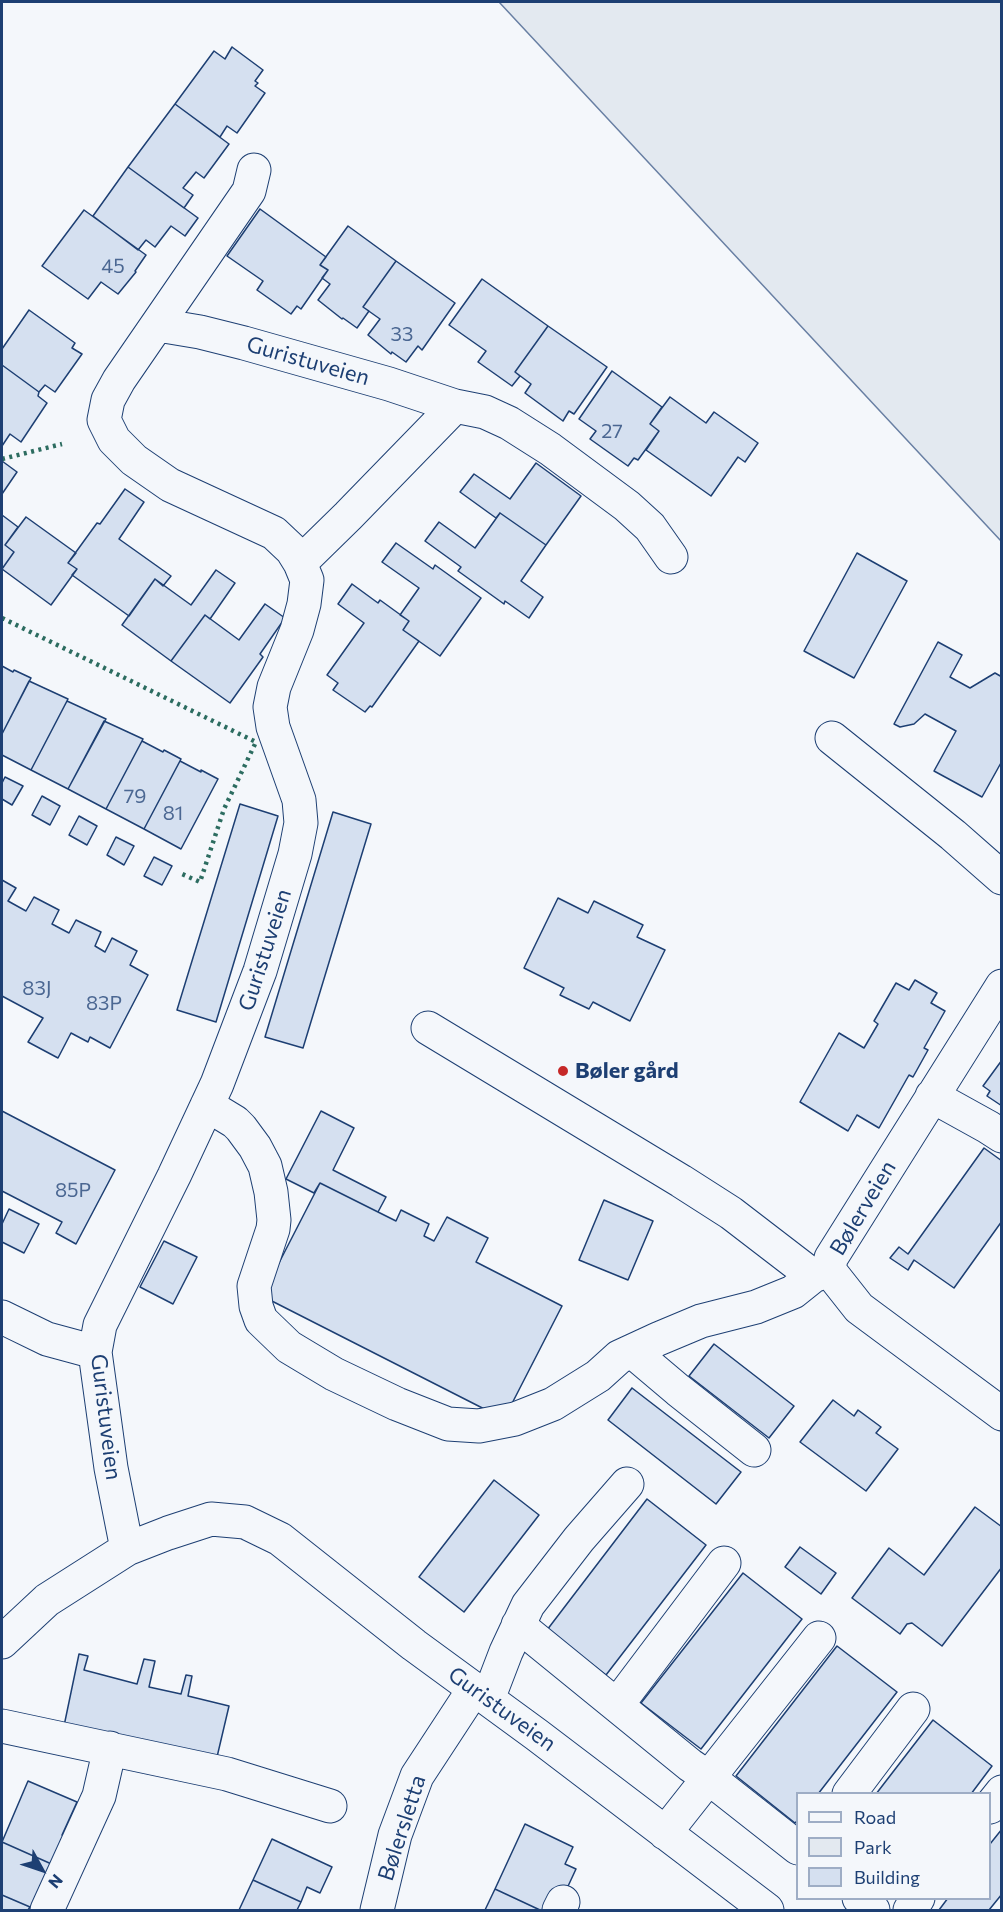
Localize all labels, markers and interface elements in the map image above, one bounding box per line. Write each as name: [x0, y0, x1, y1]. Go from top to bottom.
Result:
house number: 45: [101, 254, 125, 278]
house number: 33: [391, 322, 413, 346]
street label: Guristuveien: [244, 331, 372, 391]
house number: 27: [601, 419, 623, 443]
house number: 79: [124, 784, 146, 808]
house number: 81: [163, 801, 183, 825]
street label: Guristuveien: [233, 886, 297, 1014]
house number: 83J: [22, 976, 52, 1000]
house number: 83P: [86, 991, 122, 1015]
place label: Bøler gård: [575, 1058, 679, 1084]
marker: Bøler gård: [556, 1064, 570, 1078]
street label: Bølerveien: [824, 1156, 902, 1260]
house number: 85P: [55, 1178, 91, 1202]
street label: Guristuveien: [85, 1353, 127, 1481]
street label: Guristuveien: [443, 1661, 561, 1757]
street label: Bølersletta: [373, 1772, 431, 1884]
legend: [796, 1792, 991, 1900]
text: Road: [854, 1806, 896, 1828]
text: Park: [854, 1836, 892, 1858]
north arrow: [12, 1840, 72, 1900]
text: Building: [854, 1866, 920, 1888]
text: N: [45, 1871, 67, 1893]

